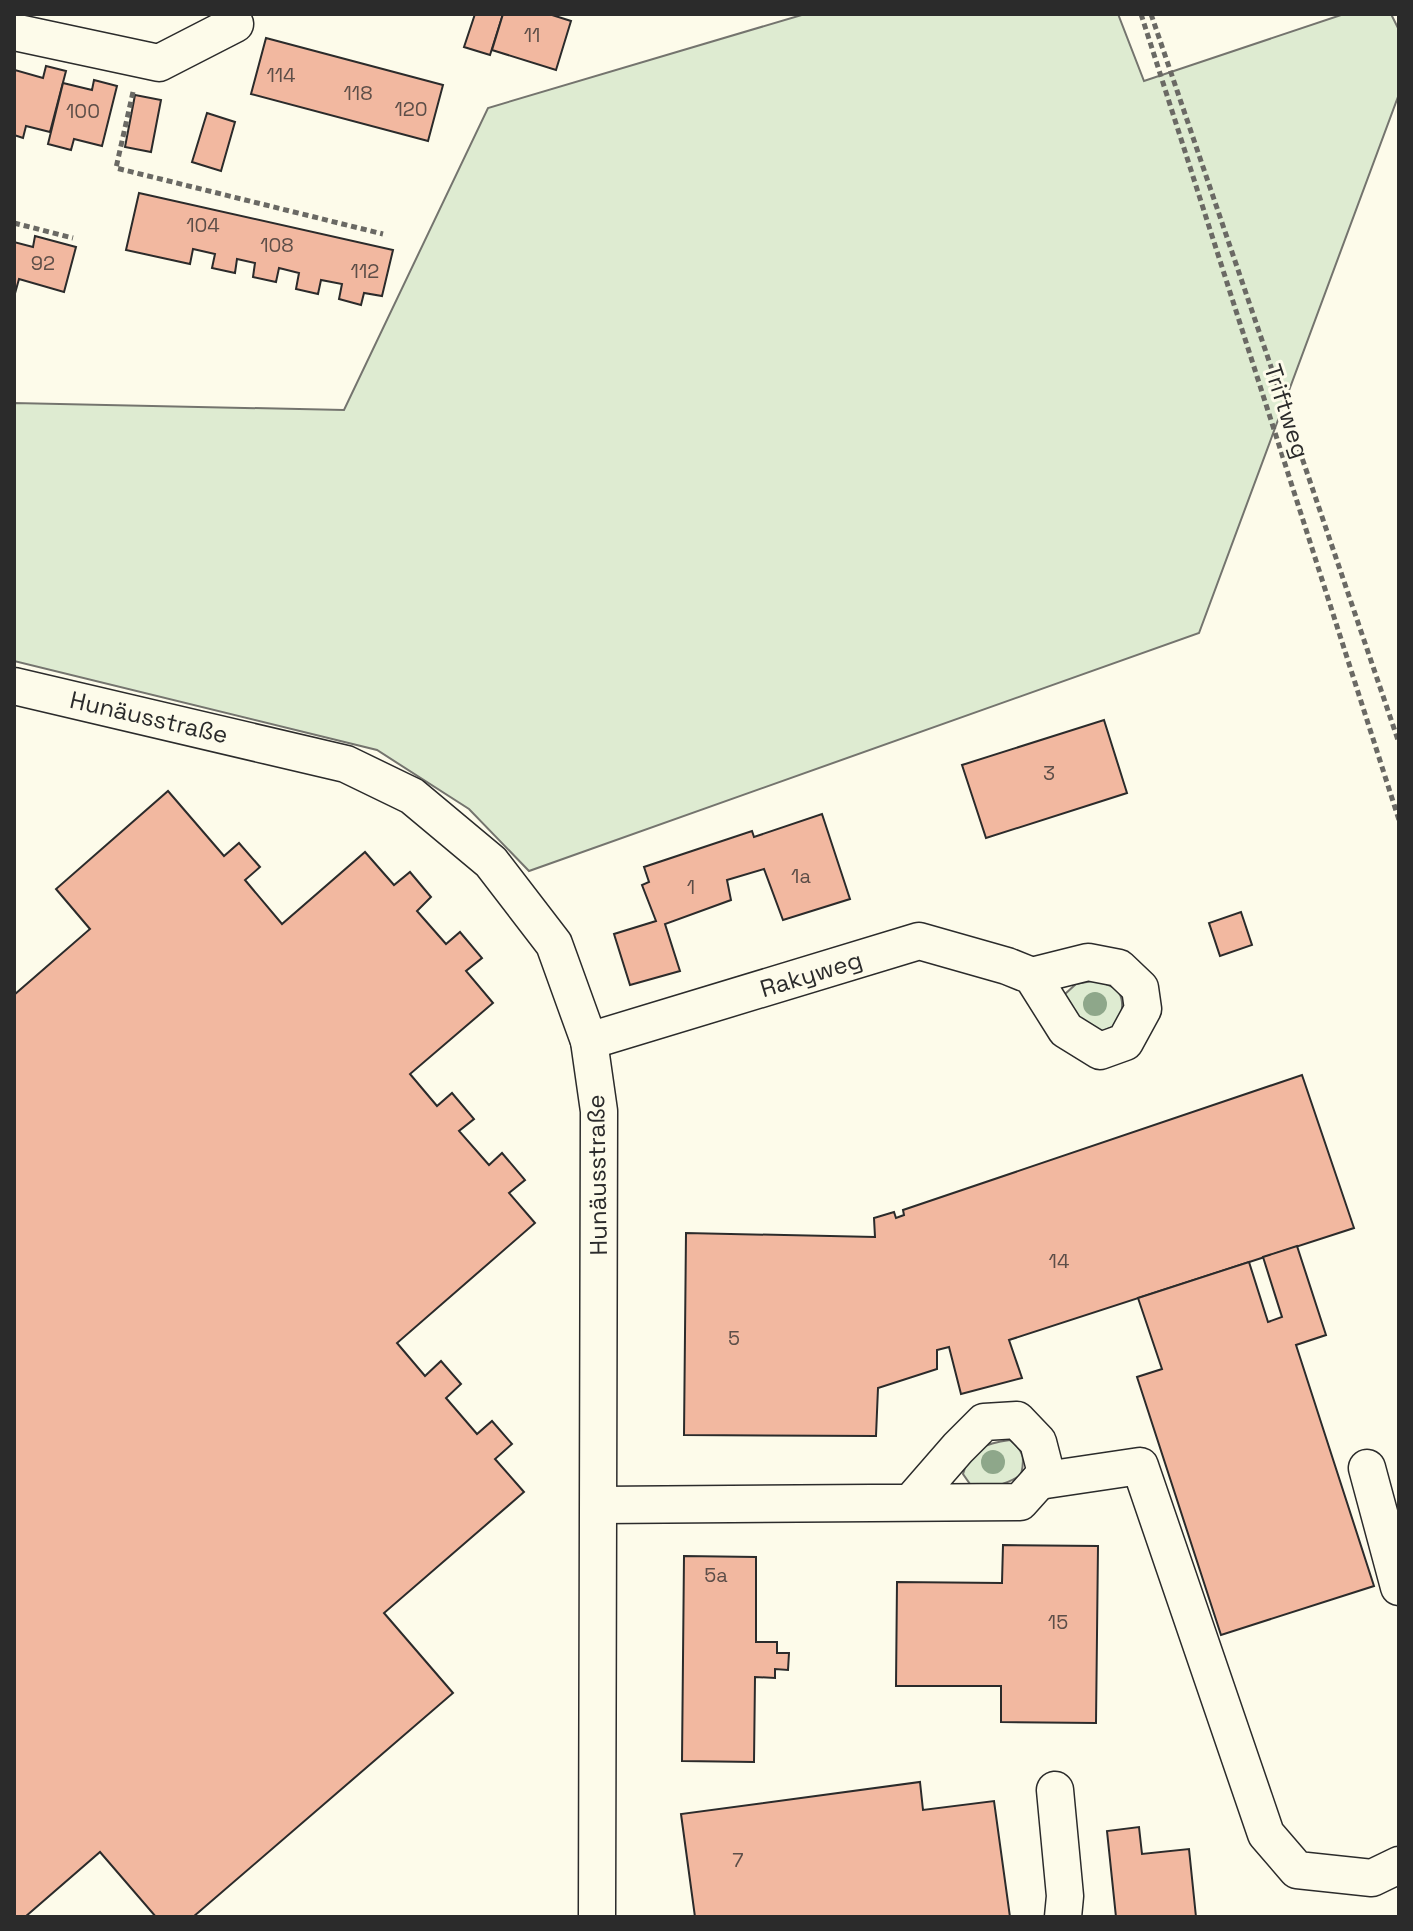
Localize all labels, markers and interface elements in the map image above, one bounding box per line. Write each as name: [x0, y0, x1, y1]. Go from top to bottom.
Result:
house number: 11: [524, 22, 540, 48]
house number: 114: [266, 62, 296, 88]
house number: 118: [343, 80, 373, 106]
house number: 120: [394, 96, 428, 122]
house number: 100: [66, 98, 100, 124]
house number: 104: [186, 212, 220, 238]
house number: 108: [260, 232, 294, 258]
house number: 92: [31, 250, 55, 276]
house number: 112: [351, 258, 379, 284]
street label: Triftweg: [1257, 360, 1317, 462]
street label: Hunäusstraße: [67, 684, 231, 750]
house number: 3: [1043, 760, 1055, 786]
house number: 1a: [791, 863, 811, 889]
house number: 1: [687, 874, 695, 900]
street label: Rakyweg: [756, 944, 866, 1004]
street label: Hunäusstraße: [580, 1094, 614, 1256]
house number: 14: [1049, 1248, 1069, 1274]
house number: 5: [728, 1325, 740, 1351]
house number: 5a: [704, 1562, 728, 1588]
house number: 15: [1048, 1609, 1068, 1635]
house number: 7: [732, 1847, 744, 1873]

